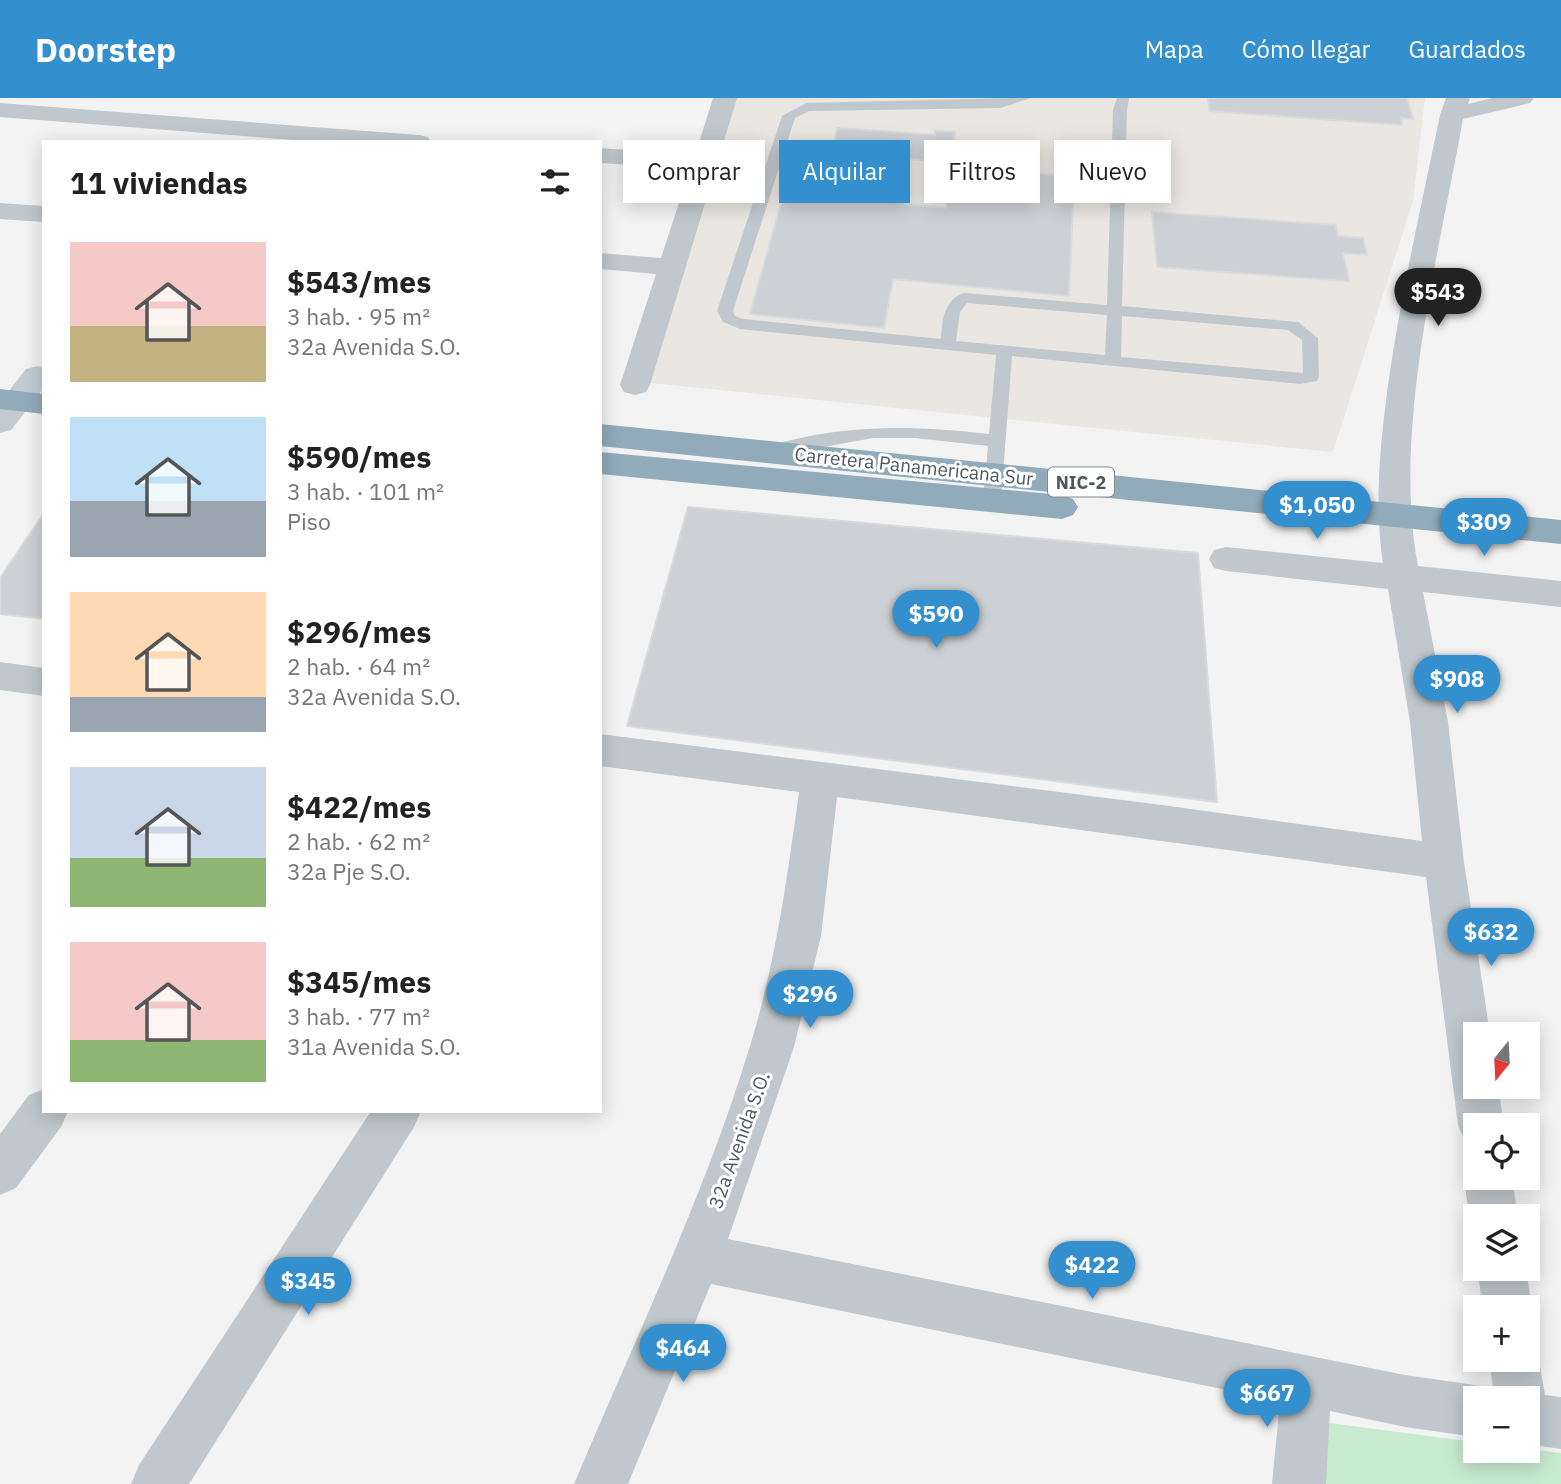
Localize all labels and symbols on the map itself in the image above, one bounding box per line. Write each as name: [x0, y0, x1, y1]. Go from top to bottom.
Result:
pin: $543: [1397, 268, 1479, 328]
street label: Carretera Panamericana Sur: [793, 442, 1035, 490]
road number: NIC-2: [1048, 468, 1114, 496]
pin: $1,050: [1260, 482, 1374, 541]
pin: $309: [1443, 498, 1525, 558]
pin: $590: [895, 590, 977, 650]
pin: $908: [1416, 656, 1498, 715]
pin: $632: [1450, 908, 1532, 968]
pin: $296: [769, 970, 851, 1030]
north arrow: [1463, 1022, 1540, 1099]
street label: 32a Avenida S.O.: [703, 1068, 775, 1212]
pin: $422: [1051, 1242, 1133, 1301]
pin: $345: [267, 1258, 349, 1317]
pin: $464: [642, 1324, 724, 1384]
pin: $667: [1226, 1370, 1308, 1429]

